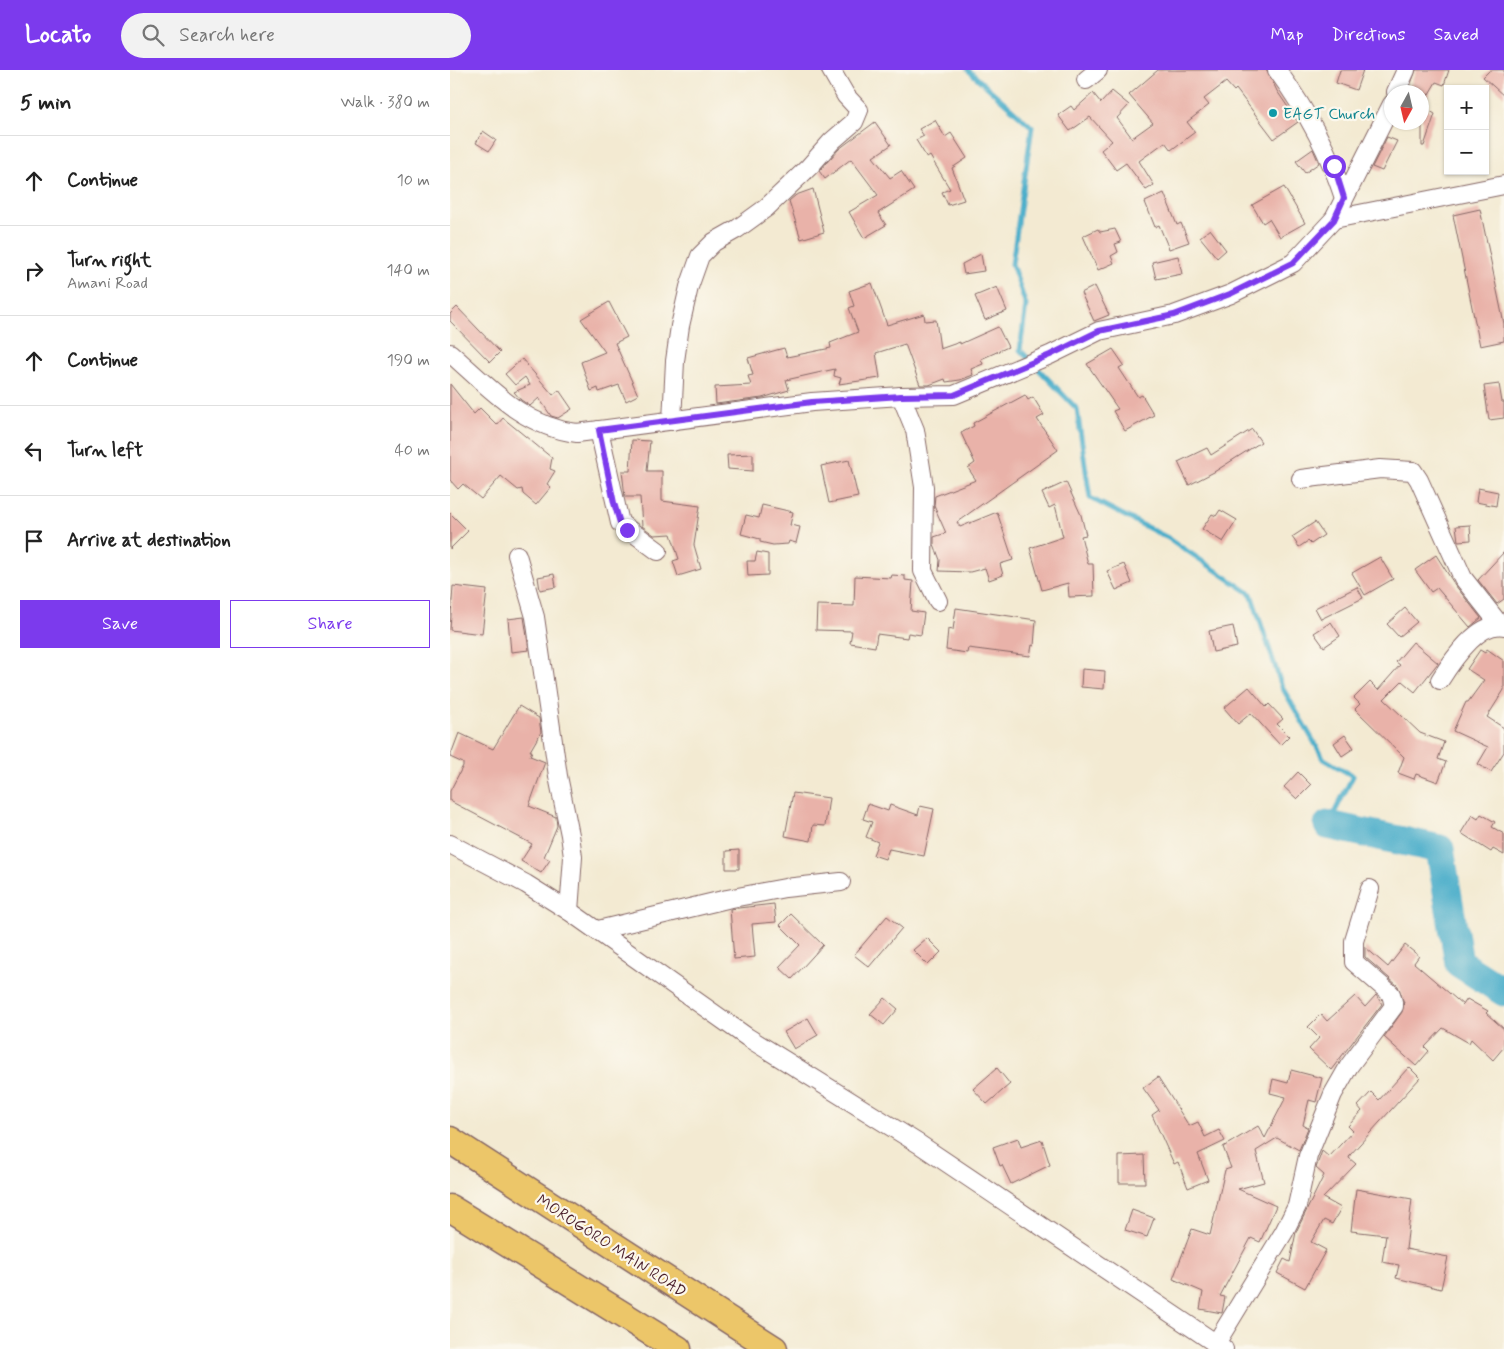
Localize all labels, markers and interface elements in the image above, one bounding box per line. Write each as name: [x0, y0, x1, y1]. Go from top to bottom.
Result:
search box: [121, 13, 471, 58]
text: Locato: [25, 20, 91, 51]
icon: search: [139, 21, 167, 49]
text: Search here: [179, 23, 275, 48]
text: Map: [1271, 23, 1304, 47]
text: Directions: [1332, 23, 1406, 47]
text: Saved: [1434, 23, 1479, 47]
north arrow: [1384, 85, 1429, 130]
map controls: [1444, 85, 1489, 175]
button: +: [1444, 85, 1489, 130]
text: 5 min: [20, 89, 72, 117]
text: Walk · 380 m: [340, 92, 430, 113]
place label: EAGT Church: [1283, 104, 1375, 125]
marker: EAGT Church: [1267, 107, 1279, 119]
button: −: [1444, 130, 1489, 175]
route start: [1323, 155, 1346, 178]
icon: ahead: [20, 167, 48, 195]
text: Continue: [67, 168, 138, 193]
text: 10 m: [397, 170, 430, 191]
text: Turn right: [67, 248, 151, 273]
icon: right: [20, 257, 48, 285]
text: 140 m: [386, 260, 430, 281]
text: Amani Road: [67, 273, 148, 294]
icon: ahead: [20, 347, 48, 375]
text: Continue: [67, 348, 138, 373]
text: 190 m: [387, 350, 430, 371]
icon: left: [20, 437, 48, 465]
text: Turn left: [67, 438, 143, 463]
text: 40 m: [394, 440, 430, 461]
route end: [616, 519, 639, 542]
icon: arrive: [20, 527, 48, 555]
text: Arrive at destination: [67, 528, 231, 553]
button: Save: [20, 600, 220, 648]
button: Share: [230, 600, 430, 648]
street label: MOROGORO MAIN ROAD: [532, 1190, 690, 1303]

